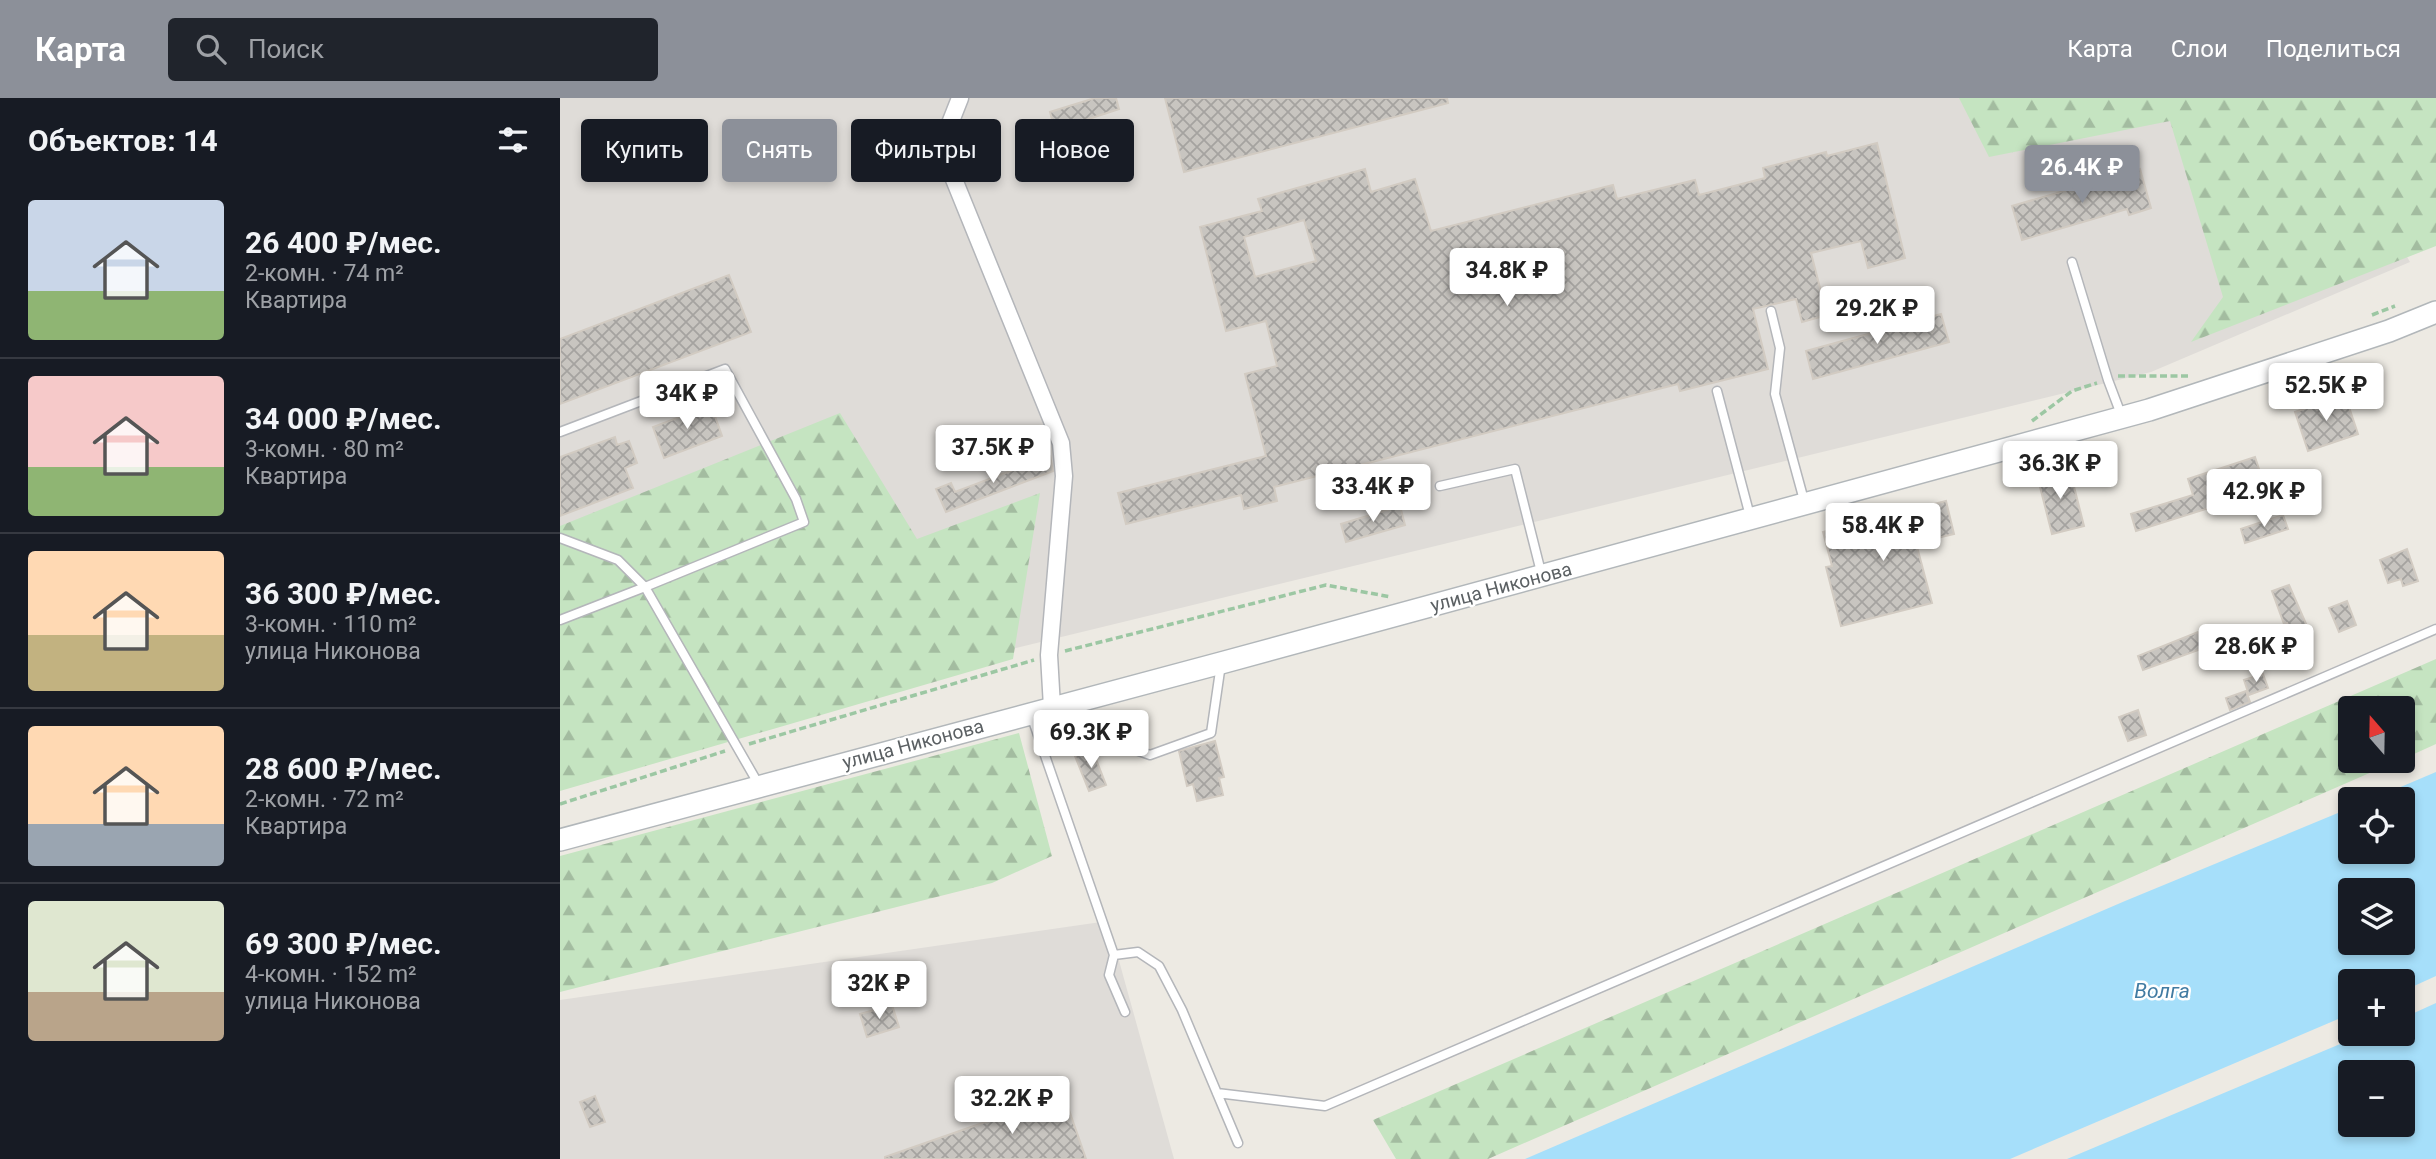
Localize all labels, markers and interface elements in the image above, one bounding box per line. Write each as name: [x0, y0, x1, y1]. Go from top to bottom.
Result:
search box: [168, 18, 658, 81]
text: Карта: [35, 30, 126, 69]
icon: search: [192, 30, 230, 68]
text: Поиск: [248, 34, 324, 64]
text: Карта: [2067, 35, 2133, 63]
text: Слои: [2171, 35, 2228, 63]
text: Поделиться: [2266, 35, 2401, 63]
chip: Купить: [581, 119, 708, 182]
chip: Снять: [722, 119, 837, 182]
chip: Фильтры: [851, 119, 1001, 182]
chip: Новое: [1015, 119, 1134, 182]
icon: filters: [494, 121, 532, 159]
text: Объектов: 14: [28, 123, 218, 158]
pin: 26.4K ₽: [2017, 146, 2147, 205]
text: 26.4K ₽: [2041, 154, 2123, 181]
text: 26 400 ₽/мес.: [245, 225, 442, 260]
icon: home: [84, 228, 168, 312]
pin: 34.8K ₽: [1442, 248, 1572, 308]
text: 34.8K ₽: [1466, 257, 1548, 284]
text: 2-комн. · 74 m²: [245, 260, 404, 287]
pin: 29.2K ₽: [1812, 286, 1942, 346]
text: Квартира: [245, 287, 347, 314]
text: 29.2K ₽: [1836, 295, 1918, 322]
pin: 52.5K ₽: [2261, 364, 2391, 423]
pin: 34K ₽: [638, 372, 736, 431]
text: 52.5K ₽: [2285, 372, 2367, 399]
text: 34K ₽: [656, 380, 718, 407]
text: 34 000 ₽/мес.: [245, 401, 442, 436]
icon: home: [84, 404, 168, 488]
pin: 37.5K ₽: [928, 426, 1058, 485]
text: 37.5K ₽: [952, 434, 1034, 461]
text: 3-комн. · 80 m²: [245, 436, 404, 463]
pin: 36.3K ₽: [1995, 442, 2125, 501]
text: 36.3K ₽: [2019, 450, 2101, 477]
text: Квартира: [245, 463, 347, 490]
pin: 33.4K ₽: [1308, 464, 1438, 524]
pin: 42.9K ₽: [2199, 470, 2329, 529]
text: 33.4K ₽: [1332, 473, 1414, 500]
text: 42.9K ₽: [2223, 478, 2305, 505]
pin: 58.4K ₽: [1818, 504, 1948, 563]
text: 58.4K ₽: [1842, 512, 1924, 539]
street label: улица Никонова: [1428, 557, 1574, 617]
text: 36 300 ₽/мес.: [245, 576, 442, 611]
icon: home: [84, 579, 168, 663]
text: 3-комн. · 110 m²: [245, 611, 417, 638]
pin: 28.6K ₽: [2191, 624, 2321, 684]
text: 28.6K ₽: [2215, 633, 2297, 660]
text: улица Никонова: [245, 638, 421, 665]
north arrow: [2338, 696, 2415, 774]
map controls: [2338, 696, 2415, 1137]
pin: 69.3K ₽: [1026, 710, 1156, 770]
street label: улица Никонова: [840, 714, 986, 774]
text: 69.3K ₽: [1050, 719, 1132, 746]
text: 28 600 ₽/мес.: [245, 751, 442, 786]
icon: home: [84, 754, 168, 838]
text: 2-комн. · 72 m²: [245, 786, 404, 813]
button: locate: [2338, 787, 2415, 864]
text: Квартира: [245, 813, 347, 840]
button: layers: [2338, 878, 2415, 955]
text: 69 300 ₽/мес.: [245, 926, 442, 961]
icon: home: [84, 929, 168, 1013]
text: 4-комн. · 152 m²: [245, 961, 417, 988]
pin: 32K ₽: [830, 962, 928, 1021]
button: +: [2338, 969, 2415, 1046]
text: 32K ₽: [848, 970, 910, 997]
water label: Волга: [2134, 979, 2190, 1003]
text: улица Никонова: [245, 988, 421, 1015]
button: −: [2338, 1060, 2415, 1137]
pin: 32.2K ₽: [947, 1076, 1077, 1136]
text: 32.2K ₽: [971, 1085, 1053, 1112]

